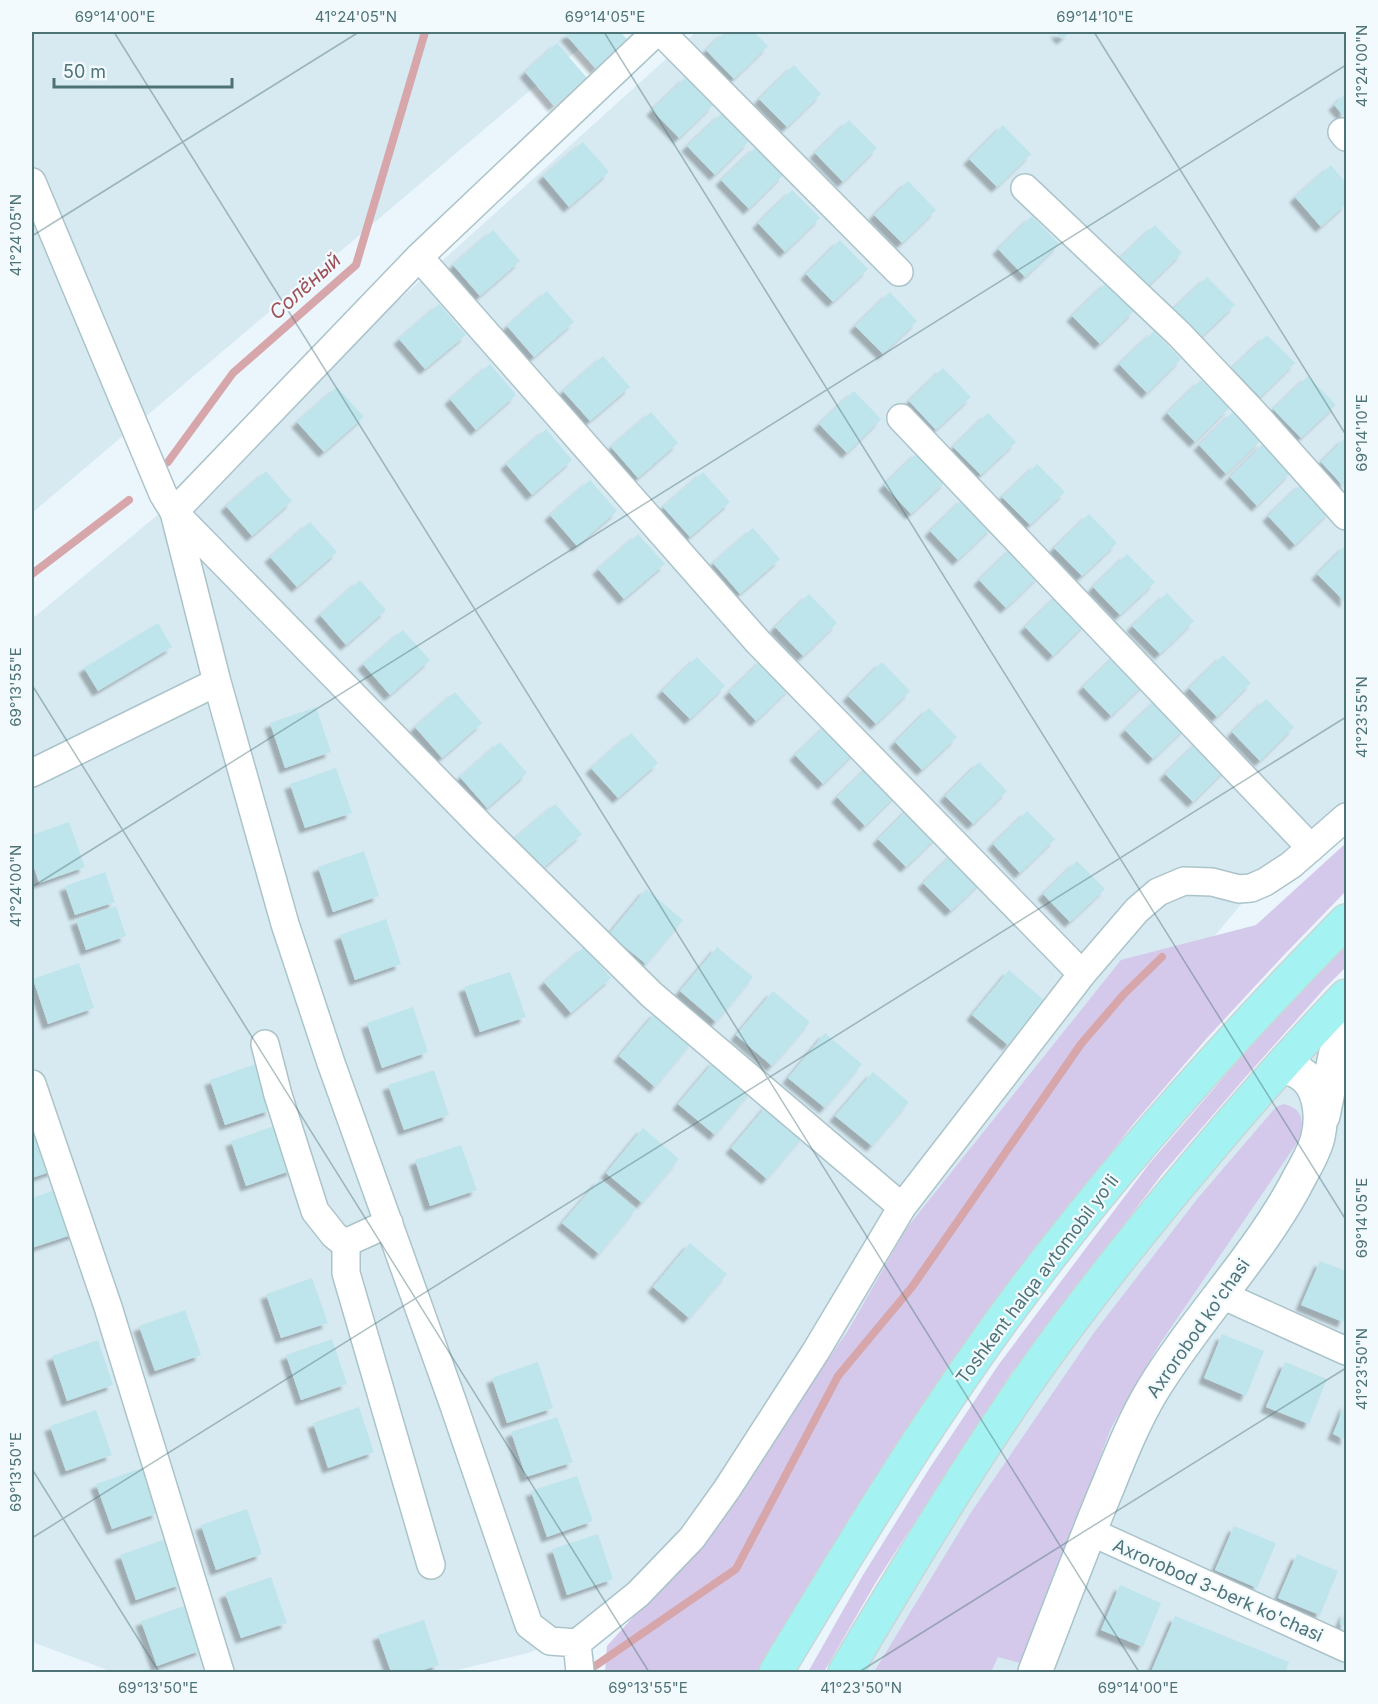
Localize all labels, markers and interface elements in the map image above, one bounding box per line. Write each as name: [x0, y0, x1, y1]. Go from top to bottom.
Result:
text: 69°14'00"E: [75, 7, 155, 26]
text: 41°24'05"N: [315, 7, 397, 26]
text: 69°14'05"E: [565, 7, 645, 26]
text: 69°14'10"E: [1056, 7, 1134, 26]
text: 41°24'00"N: [1352, 25, 1371, 107]
scale bar: [54, 51, 232, 89]
text: 50 m: [63, 61, 106, 82]
text: 41°24'05"N: [6, 194, 25, 276]
water label: Солёный: [264, 248, 346, 324]
text: 69°14'10"E: [1352, 394, 1371, 472]
text: 69°13'55"E: [6, 647, 25, 727]
text: 41°23'55"N: [1352, 676, 1371, 758]
text: 41°24'00"N: [6, 845, 25, 927]
street label: Toshkent halqa avtomobil yo'li: [951, 1170, 1123, 1388]
text: 69°14'05"E: [1352, 1178, 1371, 1258]
street label: Axrorobod ko'chasi: [1142, 1255, 1254, 1401]
text: 41°23'50"N: [1352, 1328, 1371, 1410]
text: 69°13'50"E: [6, 1432, 25, 1512]
street label: Axrorobod 3-berk ko'chasi: [1110, 1534, 1326, 1646]
text: 69°13'50"E: [118, 1678, 198, 1697]
text: 69°13'55"E: [608, 1678, 688, 1697]
text: 41°23'50"N: [820, 1678, 902, 1697]
text: 69°14'00"E: [1098, 1678, 1178, 1697]

